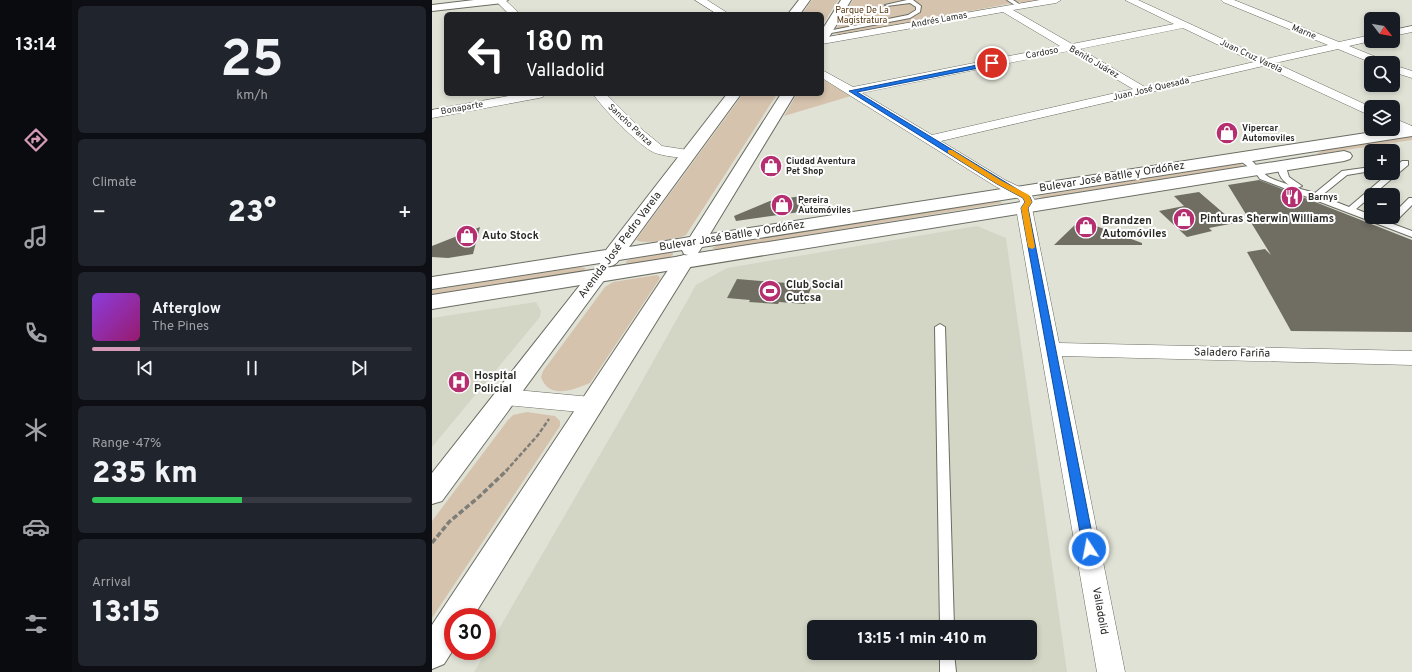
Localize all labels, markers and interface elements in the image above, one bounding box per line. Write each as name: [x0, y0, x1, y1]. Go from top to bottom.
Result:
park label: Parque De La Magistratura: [835, 5, 889, 26]
street label: Andrés Lamas: [910, 10, 968, 30]
north arrow: [1364, 12, 1400, 48]
map controls: [1364, 12, 1400, 224]
street label: Marne: [1290, 22, 1318, 42]
text: 180 m: [526, 25, 604, 61]
icon: left: [460, 28, 512, 80]
text: 25: [220, 29, 284, 95]
text: 13:14: [15, 34, 57, 57]
street label: Juan Cruz Varela: [1218, 37, 1284, 75]
street label: Benito Juárez: [1067, 43, 1121, 81]
street label: Cardoso: [1025, 44, 1059, 62]
pin: [975, 46, 1009, 80]
icon: arrive: [981, 52, 1003, 74]
button: search: [1364, 56, 1400, 92]
text: Valladolid: [526, 60, 605, 83]
street label: Juan José Quesada: [1112, 75, 1191, 103]
text: km/h: [236, 88, 268, 104]
street label: Bonaparte: [440, 99, 484, 117]
button: layers: [1364, 100, 1400, 136]
street label: Sancho Panza: [605, 102, 655, 149]
shop icon: Vipercar Automoviles: [1214, 120, 1240, 146]
place label: Vipercar Automoviles: [1242, 123, 1295, 144]
icon: directions: [22, 126, 50, 154]
button: +: [1364, 144, 1400, 180]
shop icon: Ciudad Aventura Pet Shop: [758, 153, 784, 179]
place label: Ciudad Aventura Pet Shop: [786, 156, 856, 177]
street label: Bulevar José Batlle y Ordóñez: [1038, 159, 1186, 195]
text: Climate: [92, 175, 137, 191]
restaurant icon: Barnys: [1279, 184, 1305, 210]
button: −: [1364, 188, 1400, 224]
street label: Avenida José Pedro Varela: [575, 189, 665, 301]
shop icon: Pereira Automóviles: [769, 192, 795, 218]
place label: Barnys: [1308, 192, 1338, 203]
text: 23°: [228, 195, 276, 232]
place label: Pereira Automóviles: [798, 195, 851, 216]
text: −: [92, 200, 106, 227]
text: +: [398, 200, 412, 227]
shop icon: Pinturas Sherwin Williams: [1171, 206, 1197, 232]
place label: Pinturas Sherwin Williams: [1200, 212, 1334, 226]
shop icon: Brandzen Automóviles: [1073, 214, 1099, 240]
place label: Brandzen Automóviles: [1102, 214, 1167, 241]
street label: Bulevar José Batlle y Ordóñez: [658, 218, 806, 254]
icon: music: [22, 223, 50, 251]
shop icon: Auto Stock: [454, 223, 480, 249]
place label: Auto Stock: [482, 229, 539, 243]
sports icon: Club Social Cutcsa: [757, 278, 783, 304]
place label: Club Social Cutcsa: [786, 278, 843, 305]
text: Afterglow: [152, 300, 221, 319]
icon: phone: [22, 319, 50, 347]
text: The Pines: [152, 319, 209, 335]
street label: Saladero Fariña: [1194, 345, 1271, 361]
icon: previous: [134, 357, 156, 379]
icon: pause: [241, 357, 263, 379]
icon: next: [348, 357, 370, 379]
hospital icon: Hospital Policial: [446, 369, 472, 395]
place label: Hospital Policial: [474, 369, 517, 396]
icon: climate: [22, 416, 50, 444]
text: Range · 47%: [92, 436, 161, 452]
text: 235 km: [92, 456, 198, 493]
icon: car: [22, 513, 50, 541]
position arrow: [1068, 528, 1110, 570]
text: Arrival: [92, 575, 131, 591]
street label: Valladolid: [1089, 586, 1111, 636]
text: 13:15: [92, 595, 160, 632]
speed limit sign: 30: [444, 608, 496, 660]
icon: filters: [22, 610, 50, 638]
text: 13:15 · 1 min · 410 m: [858, 630, 987, 649]

